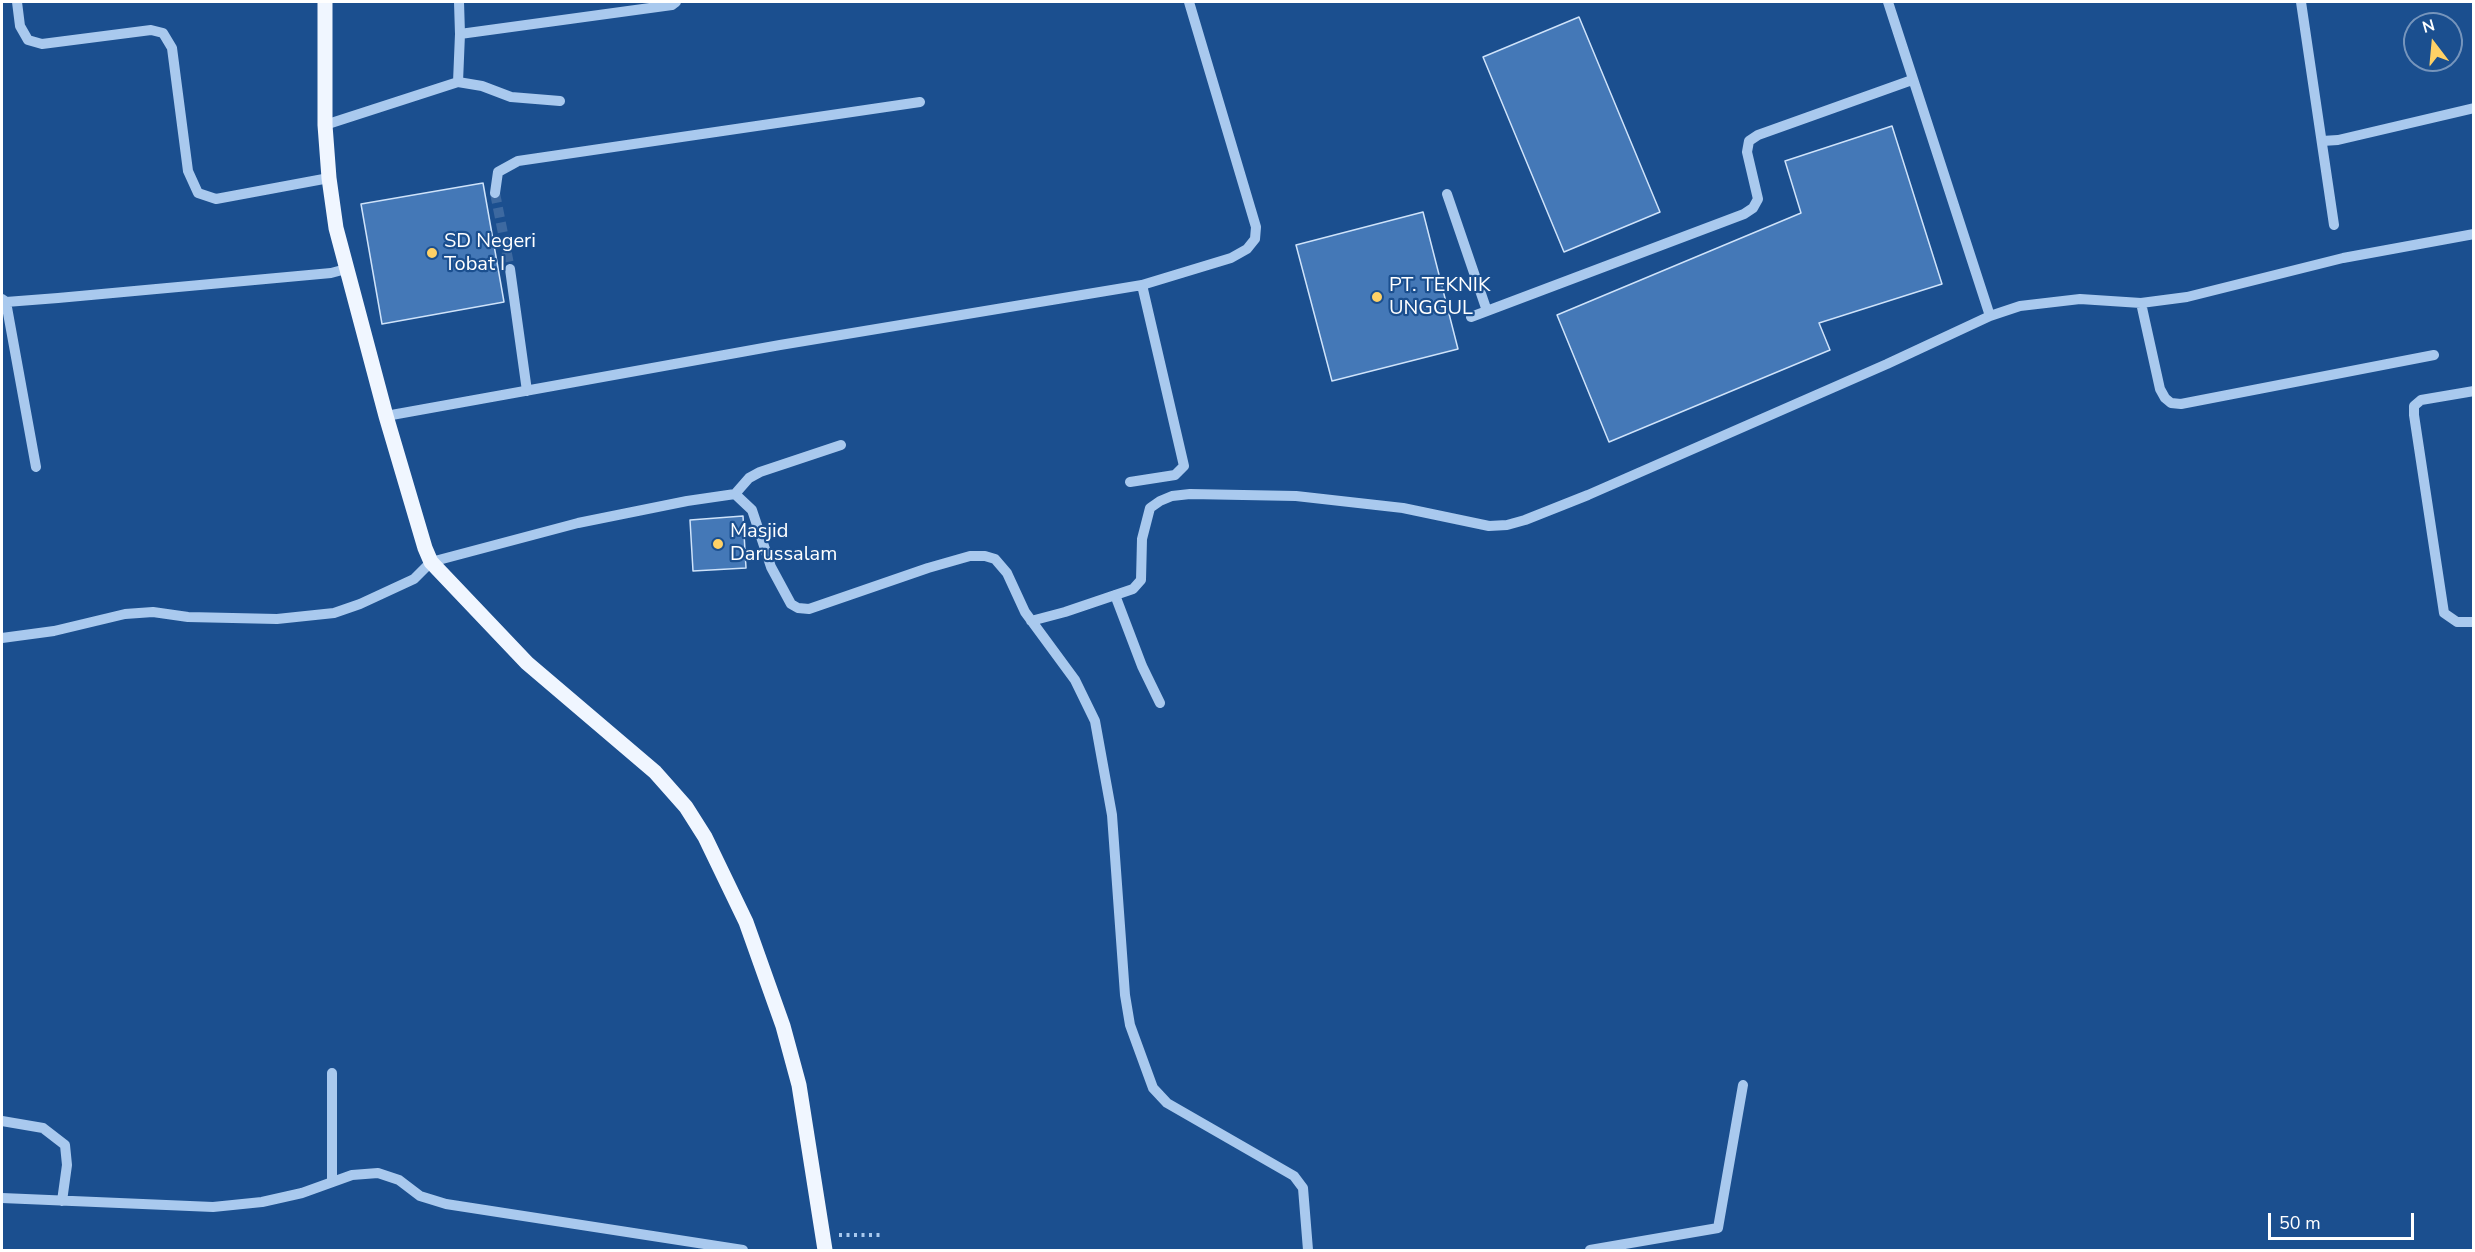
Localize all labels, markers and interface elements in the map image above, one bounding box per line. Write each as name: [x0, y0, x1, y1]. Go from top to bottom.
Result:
north arrow: [2403, 12, 2463, 72]
text: N: [2420, 14, 2437, 39]
place label: SD Negeri Tobat I: [444, 230, 536, 277]
marker: SD Negeri Tobat I: [425, 246, 439, 260]
place label: PT. TEKNIK UNGGUL: [1389, 274, 1490, 321]
marker: PT. TEKNIK UNGGUL: [1370, 290, 1384, 304]
place label: Masjid Darussalam: [730, 520, 837, 567]
marker: Masjid Darussalam: [711, 537, 725, 551]
scale bar: [2271, 1201, 2416, 1239]
text: 50 m: [2279, 1211, 2321, 1235]

